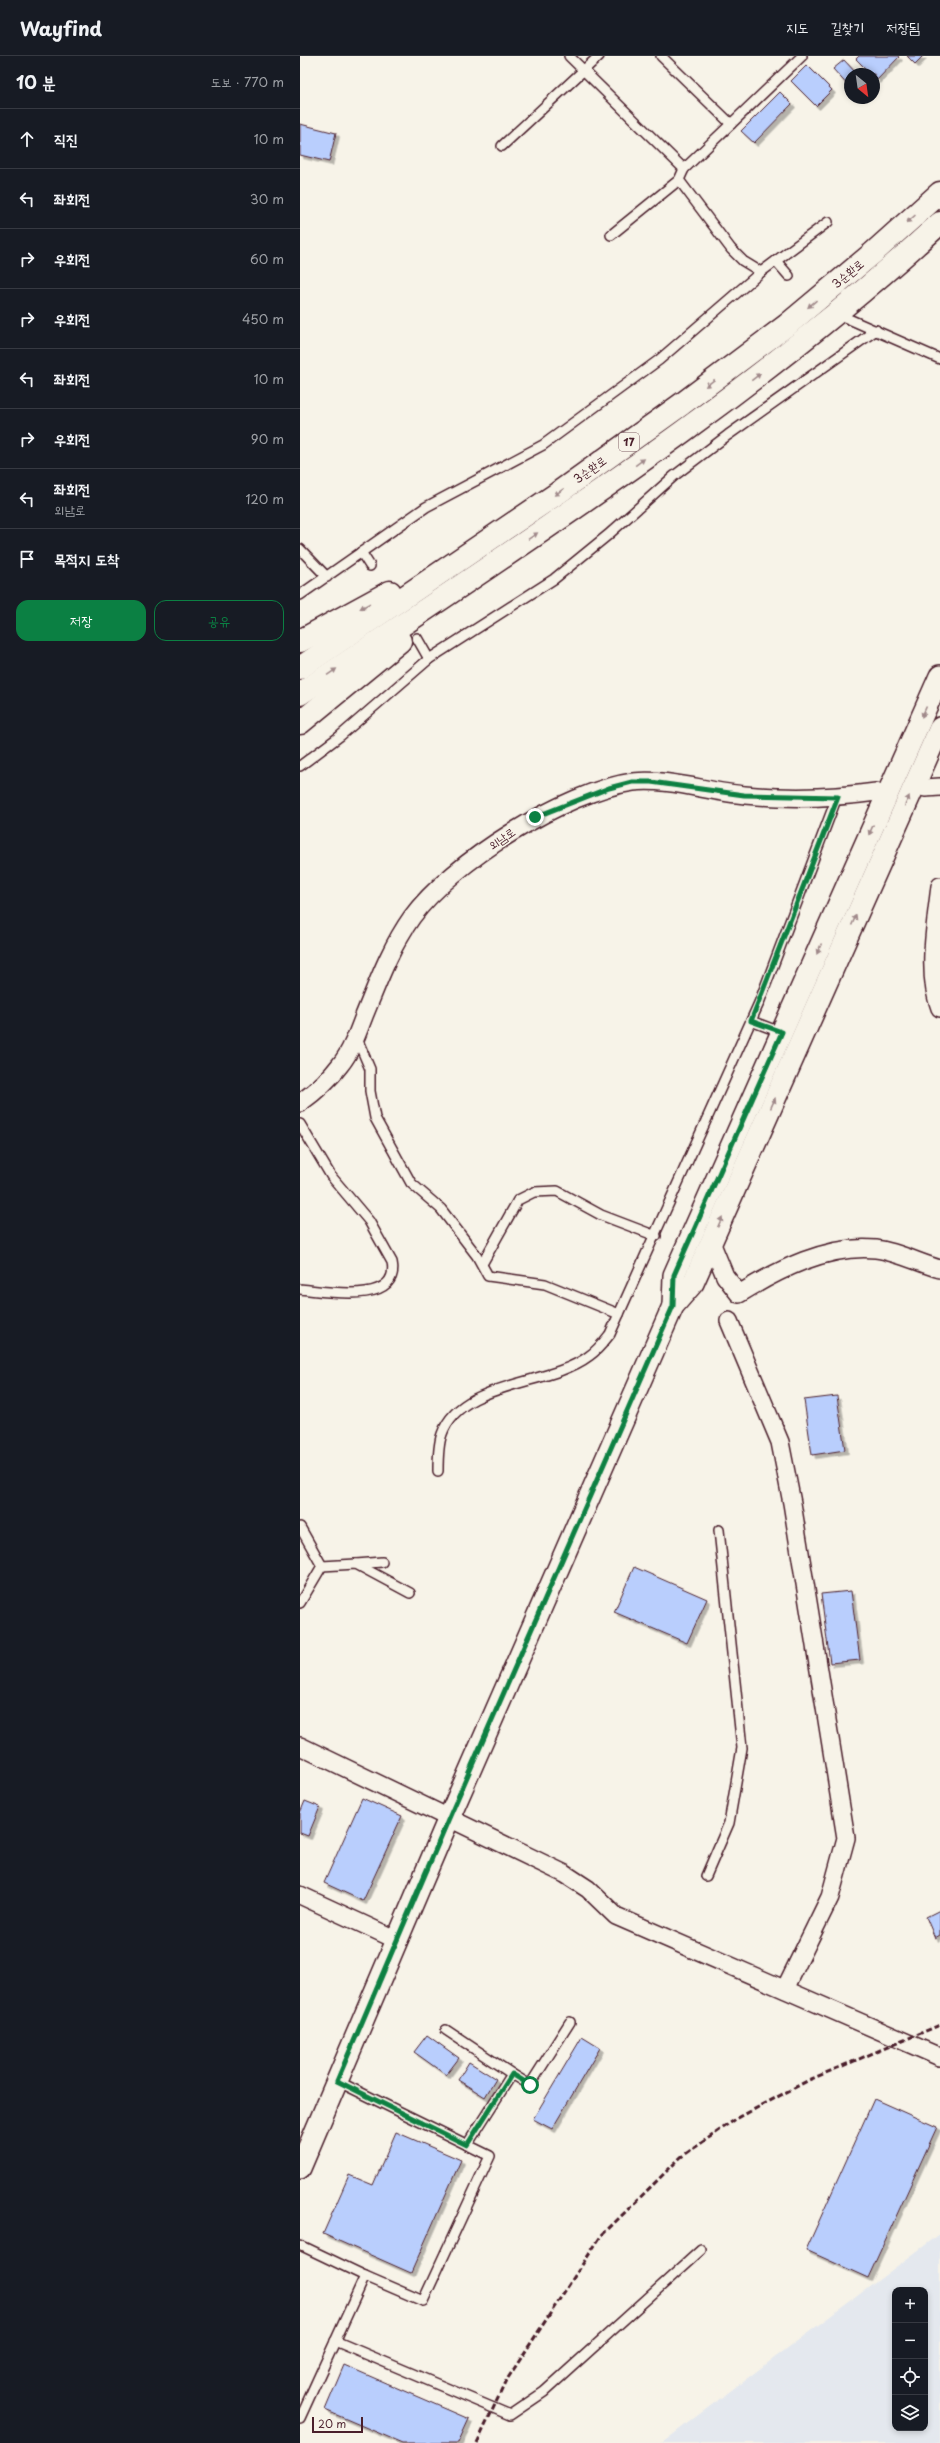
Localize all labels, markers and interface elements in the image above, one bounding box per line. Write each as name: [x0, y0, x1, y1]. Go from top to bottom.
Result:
text: Wayfind: [20, 14, 102, 42]
text: 지도: [786, 17, 808, 38]
text: 길찾기: [830, 17, 864, 38]
text: 저장됨: [886, 17, 920, 38]
north arrow: [844, 68, 880, 104]
text: 10 분: [16, 69, 56, 95]
text: 도보 · 770 m: [211, 72, 284, 91]
text: 직진: [54, 127, 78, 150]
icon: ahead: [16, 128, 38, 150]
text: 10 m: [254, 129, 284, 148]
text: 좌회전: [54, 187, 90, 210]
icon: left: [16, 188, 38, 210]
text: 30 m: [250, 189, 284, 208]
one-way arrow: [906, 214, 916, 224]
text: 우회전: [54, 247, 90, 270]
icon: right: [16, 248, 38, 270]
text: 60 m: [250, 249, 284, 268]
street label: 3순환로: [827, 254, 867, 292]
one-way arrow: [807, 299, 818, 308]
text: 우회전: [54, 307, 90, 330]
icon: right: [16, 308, 38, 330]
text: 450 m: [242, 309, 284, 328]
text: 좌회전: [54, 367, 90, 390]
icon: left: [16, 368, 38, 390]
text: 10 m: [254, 369, 284, 388]
one-way arrow: [750, 373, 761, 381]
one-way arrow: [704, 379, 715, 387]
text: 우회전: [54, 427, 90, 450]
icon: right: [16, 428, 38, 450]
text: 90 m: [251, 429, 284, 448]
road number: 17: [619, 433, 639, 451]
street label: 3순환로: [569, 451, 610, 487]
one-way arrow: [634, 458, 645, 467]
text: 좌회전: [54, 477, 90, 500]
icon: left: [16, 488, 38, 510]
one-way arrow: [554, 488, 564, 496]
text: 120 m: [245, 489, 284, 508]
text: 외남로: [54, 500, 85, 519]
one-way arrow: [527, 532, 538, 540]
text: 목적지 도착: [54, 547, 119, 570]
icon: arrive: [16, 548, 38, 570]
button: 저장: [16, 600, 146, 641]
button: 공유: [154, 600, 284, 641]
one-way arrow: [359, 602, 371, 609]
one-way arrow: [327, 668, 338, 676]
one-way arrow: [921, 706, 927, 717]
one-way arrow: [904, 796, 910, 807]
route end: [526, 808, 544, 826]
street label: 외남로: [484, 823, 518, 854]
one-way arrow: [868, 825, 874, 836]
one-way arrow: [852, 914, 858, 926]
one-way arrow: [815, 944, 821, 956]
one-way arrow: [770, 1097, 776, 1109]
one-way arrow: [717, 1216, 723, 1227]
route start: [521, 2076, 539, 2094]
map controls: [892, 2287, 928, 2431]
button: +: [892, 2287, 928, 2323]
button: −: [892, 2323, 928, 2359]
button: locate: [892, 2359, 928, 2395]
button: layers: [892, 2395, 928, 2431]
scale bar: [312, 2415, 363, 2434]
text: 20 m: [318, 2415, 346, 2432]

